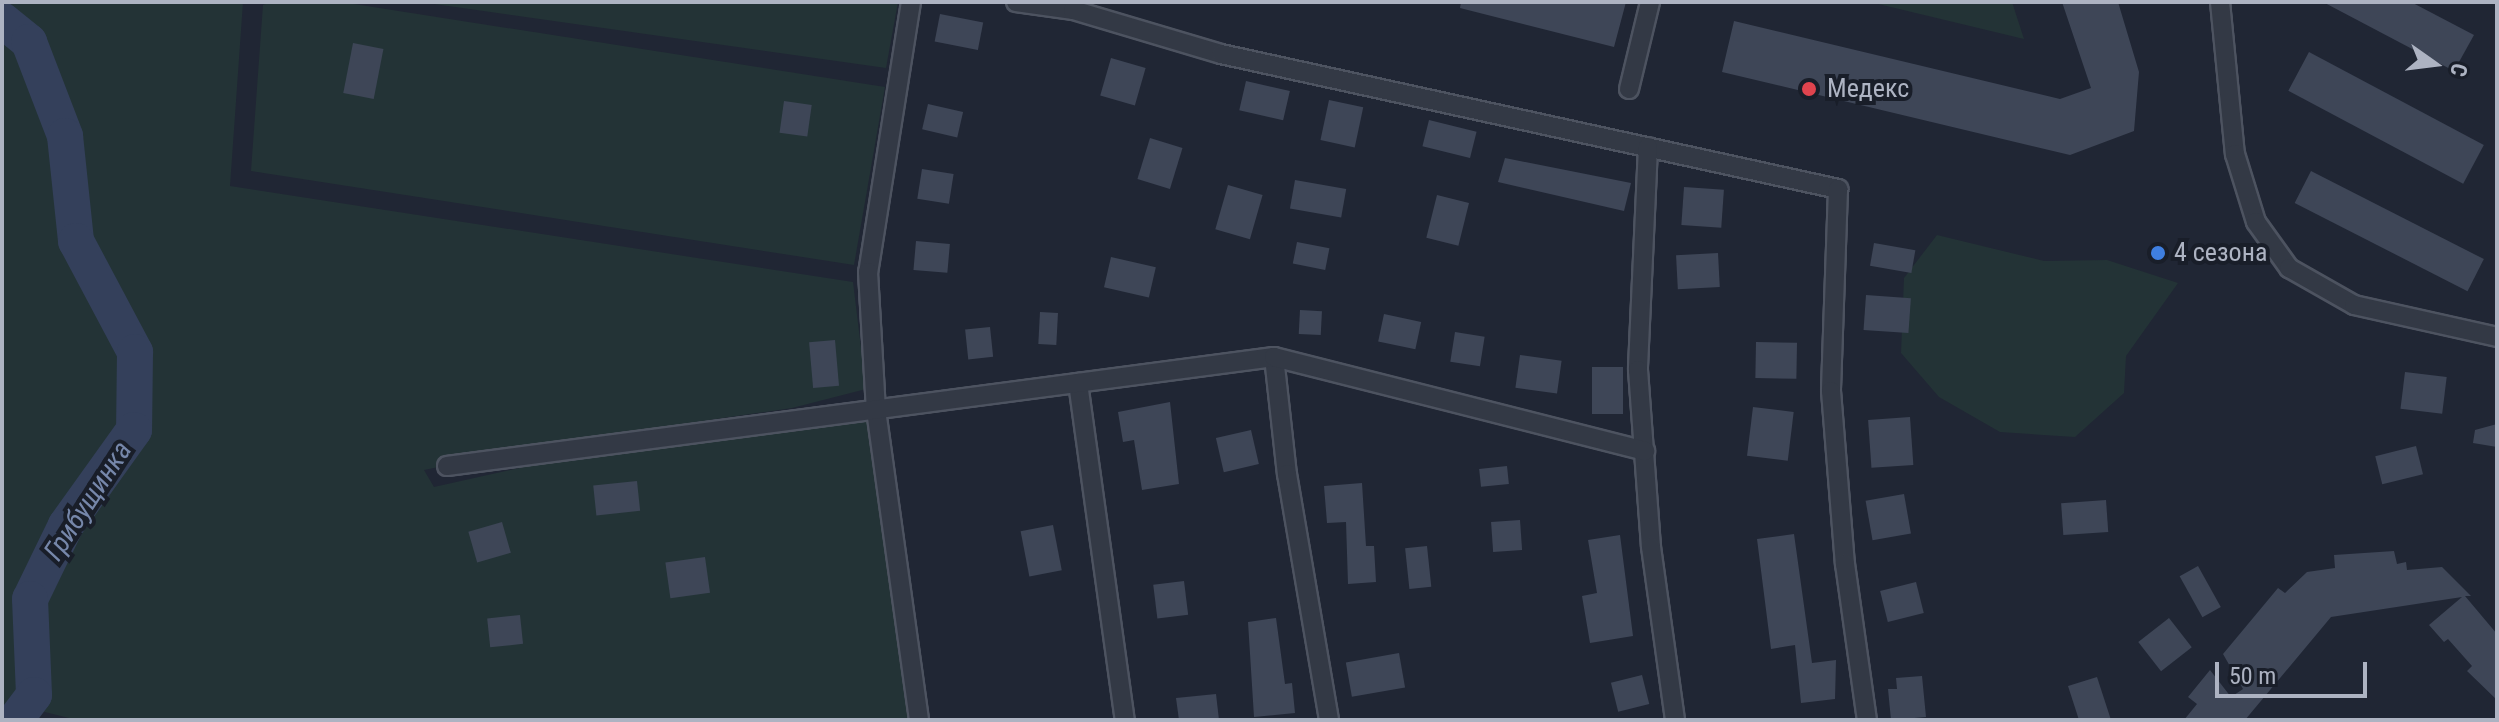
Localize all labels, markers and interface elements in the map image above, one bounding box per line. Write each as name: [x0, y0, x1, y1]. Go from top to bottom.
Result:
north arrow: [2395, 24, 2475, 104]
text: С: [2445, 61, 2472, 79]
place label: Медекс: [1827, 73, 1909, 105]
marker: Медекс: [1798, 78, 1820, 100]
place label: 4 сезона: [2174, 237, 2267, 269]
marker: 4 сезона: [2149, 244, 2167, 262]
water label: Грибущинка: [37, 435, 139, 567]
scale bar: [2219, 646, 2371, 696]
text: 50 m: [2229, 662, 2276, 690]

